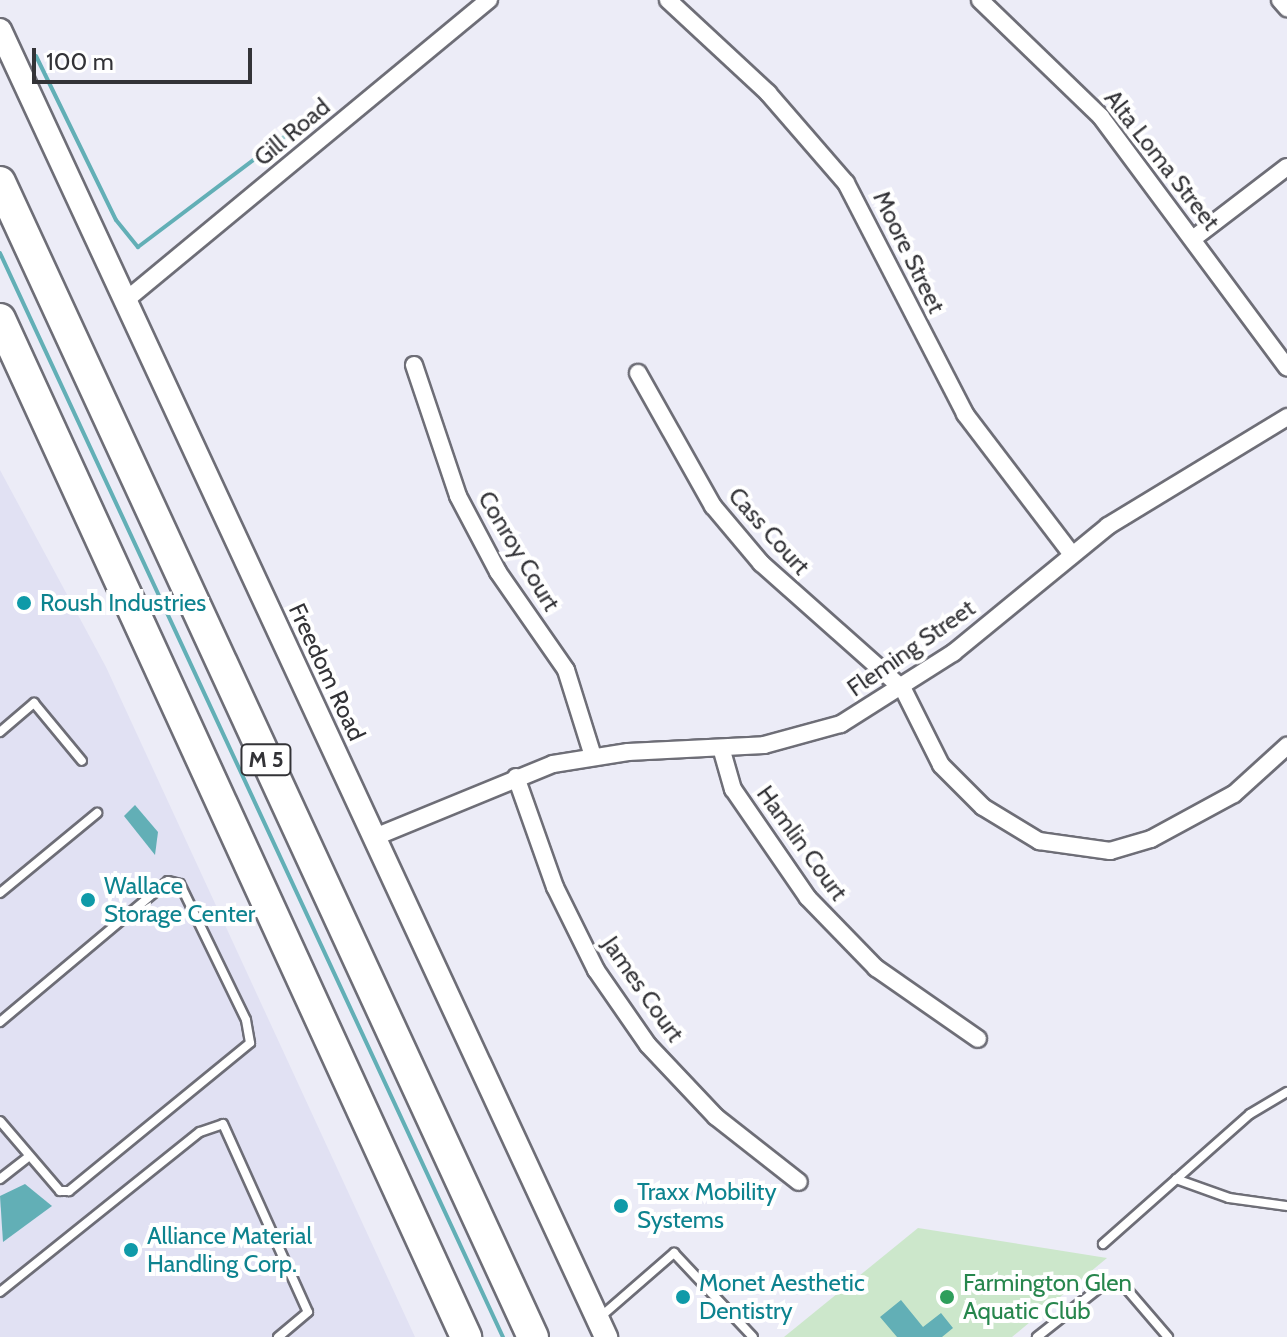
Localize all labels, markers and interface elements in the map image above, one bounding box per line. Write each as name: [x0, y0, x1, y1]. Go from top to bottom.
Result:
scale bar: [36, 32, 256, 82]
text: 100 m: [46, 47, 114, 76]
street label: Alta Loma Street: [1098, 84, 1226, 236]
street label: Gill Road: [248, 92, 336, 172]
street label: Moore Street: [867, 186, 951, 318]
street label: Cass Court: [722, 481, 816, 581]
street label: Conroy Court: [472, 486, 566, 616]
place label: Roush Industries: [40, 589, 206, 617]
street label: Fleming Street: [842, 593, 980, 703]
marker: Roush Industries: [15, 594, 33, 612]
street label: Freedom Road: [283, 599, 371, 745]
road number: M 5: [240, 742, 292, 778]
street label: Hamlin Court: [751, 780, 853, 906]
place label: Wallace Storage Center: [104, 872, 255, 928]
marker: Wallace Storage Center: [79, 891, 97, 909]
street label: James Court: [596, 931, 690, 1047]
place label: Traxx Mobility Systems: [637, 1178, 777, 1234]
marker: Traxx Mobility Systems: [612, 1197, 630, 1215]
place label: Alliance Material Handling Corp.: [147, 1222, 312, 1278]
marker: Alliance Material Handling Corp.: [122, 1241, 140, 1259]
place label: Monet Aesthetic Dentistry: [699, 1269, 865, 1325]
place label: Farmington Glen Aquatic Club: [963, 1269, 1132, 1325]
marker: Monet Aesthetic Dentistry: [674, 1288, 692, 1306]
marker: Farmington Glen Aquatic Club: [938, 1288, 956, 1306]

